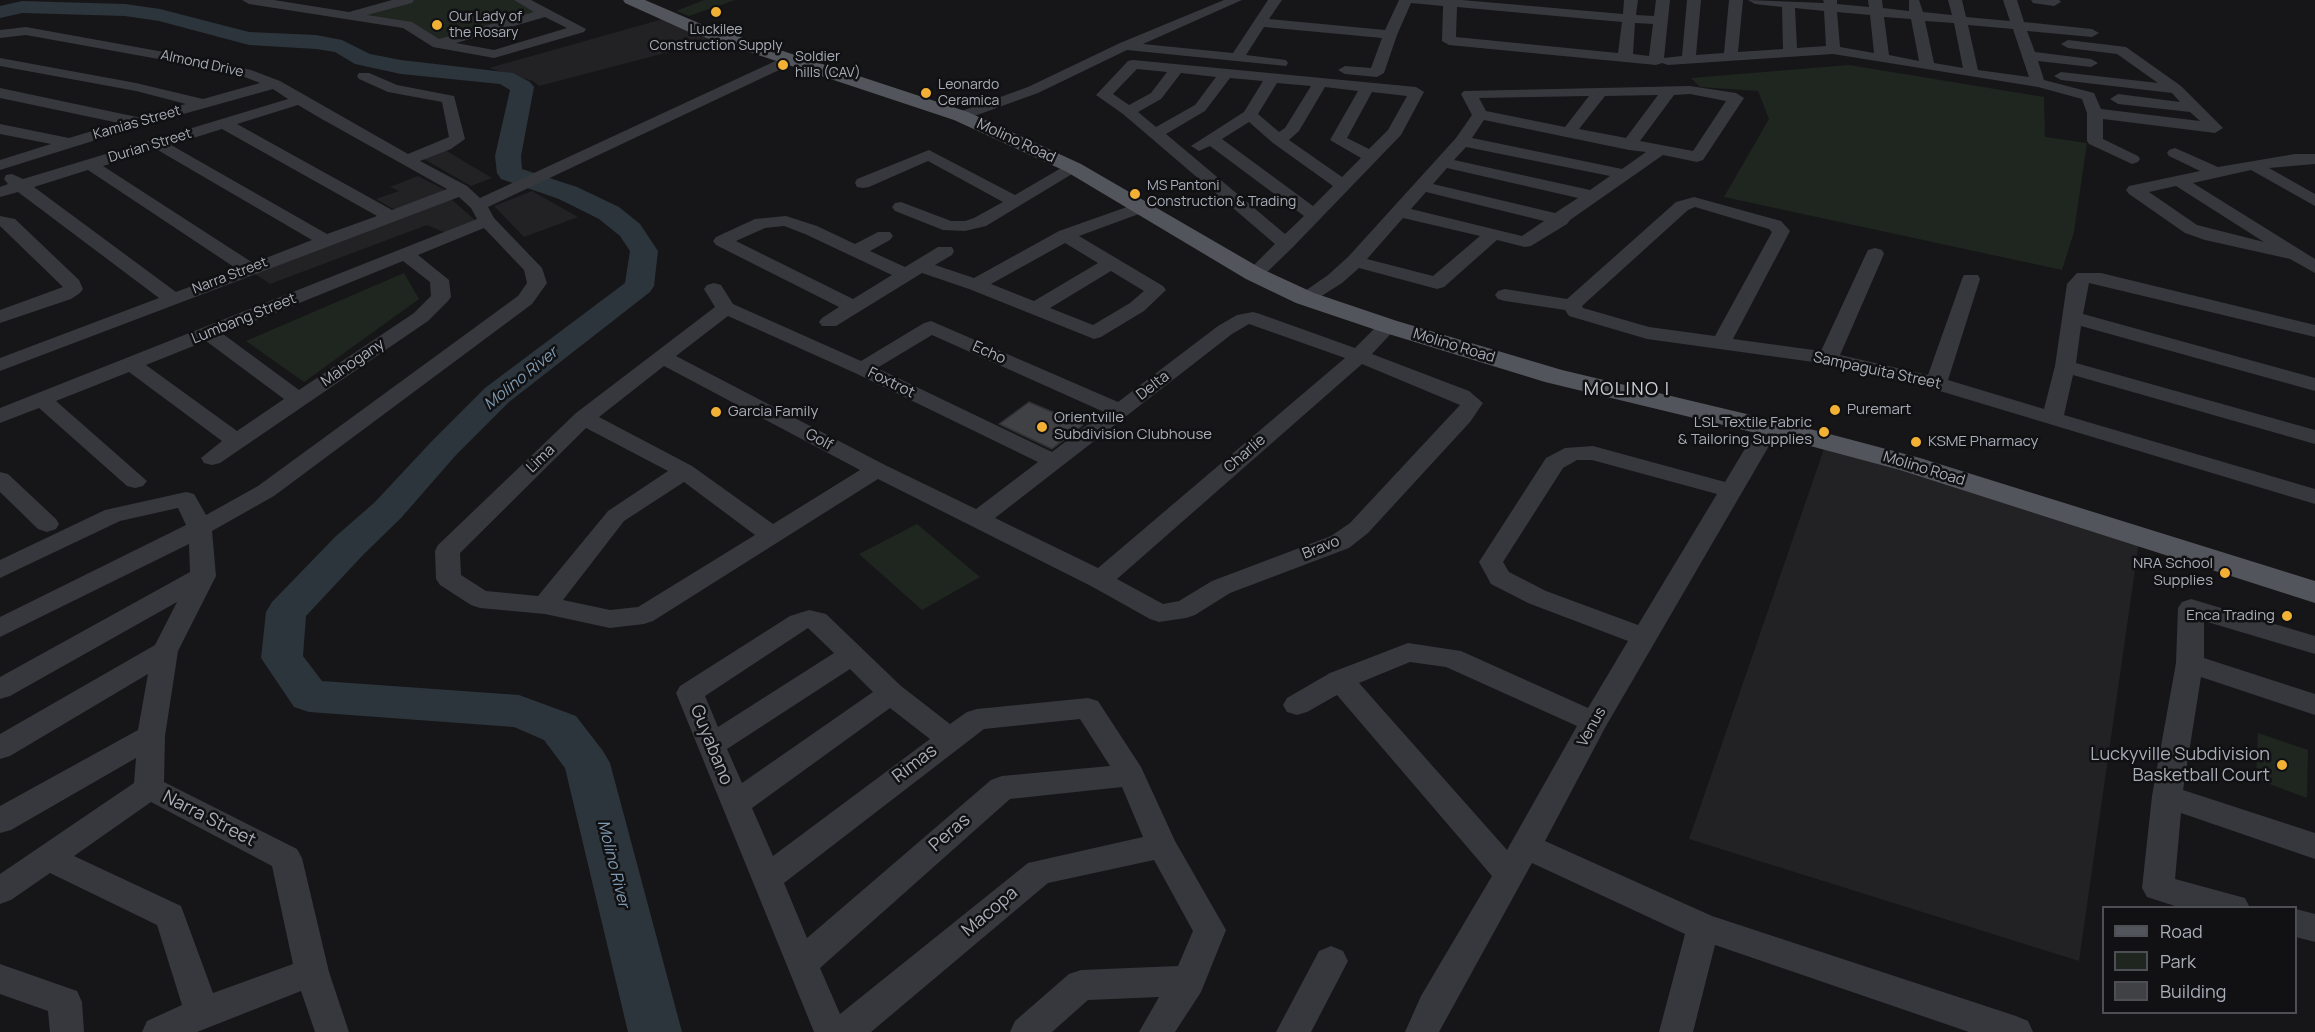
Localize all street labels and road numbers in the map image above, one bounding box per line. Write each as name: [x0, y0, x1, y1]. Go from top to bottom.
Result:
street label: Almond Drive: [159, 47, 245, 81]
street label: Kamias Street: [91, 102, 183, 144]
street label: Molino Road: [974, 115, 1058, 167]
street label: Durian Street: [106, 125, 194, 167]
street label: Narra Street: [190, 254, 270, 298]
street label: Lumbang Street: [189, 290, 299, 348]
street label: Molino Road: [1411, 325, 1497, 367]
street label: Mahogany: [318, 335, 388, 391]
street label: Echo: [970, 338, 1008, 368]
street label: Sampaguita Street: [1811, 349, 1943, 393]
street label: Foxtrot: [865, 364, 917, 402]
street label: Delta: [1133, 368, 1173, 404]
street label: Golf: [802, 425, 836, 455]
street label: Charlie: [1221, 431, 1269, 477]
street label: Lima: [523, 441, 559, 477]
street label: Molino Road: [1881, 448, 1967, 490]
street label: Bravo: [1300, 532, 1342, 564]
street label: Guyabano: [685, 702, 737, 788]
street label: Venus: [1574, 704, 1610, 750]
street label: Rimas: [888, 740, 942, 788]
street label: Narra Street: [159, 786, 259, 852]
street label: Peras: [925, 809, 975, 857]
street label: Macopa: [958, 882, 1022, 942]

